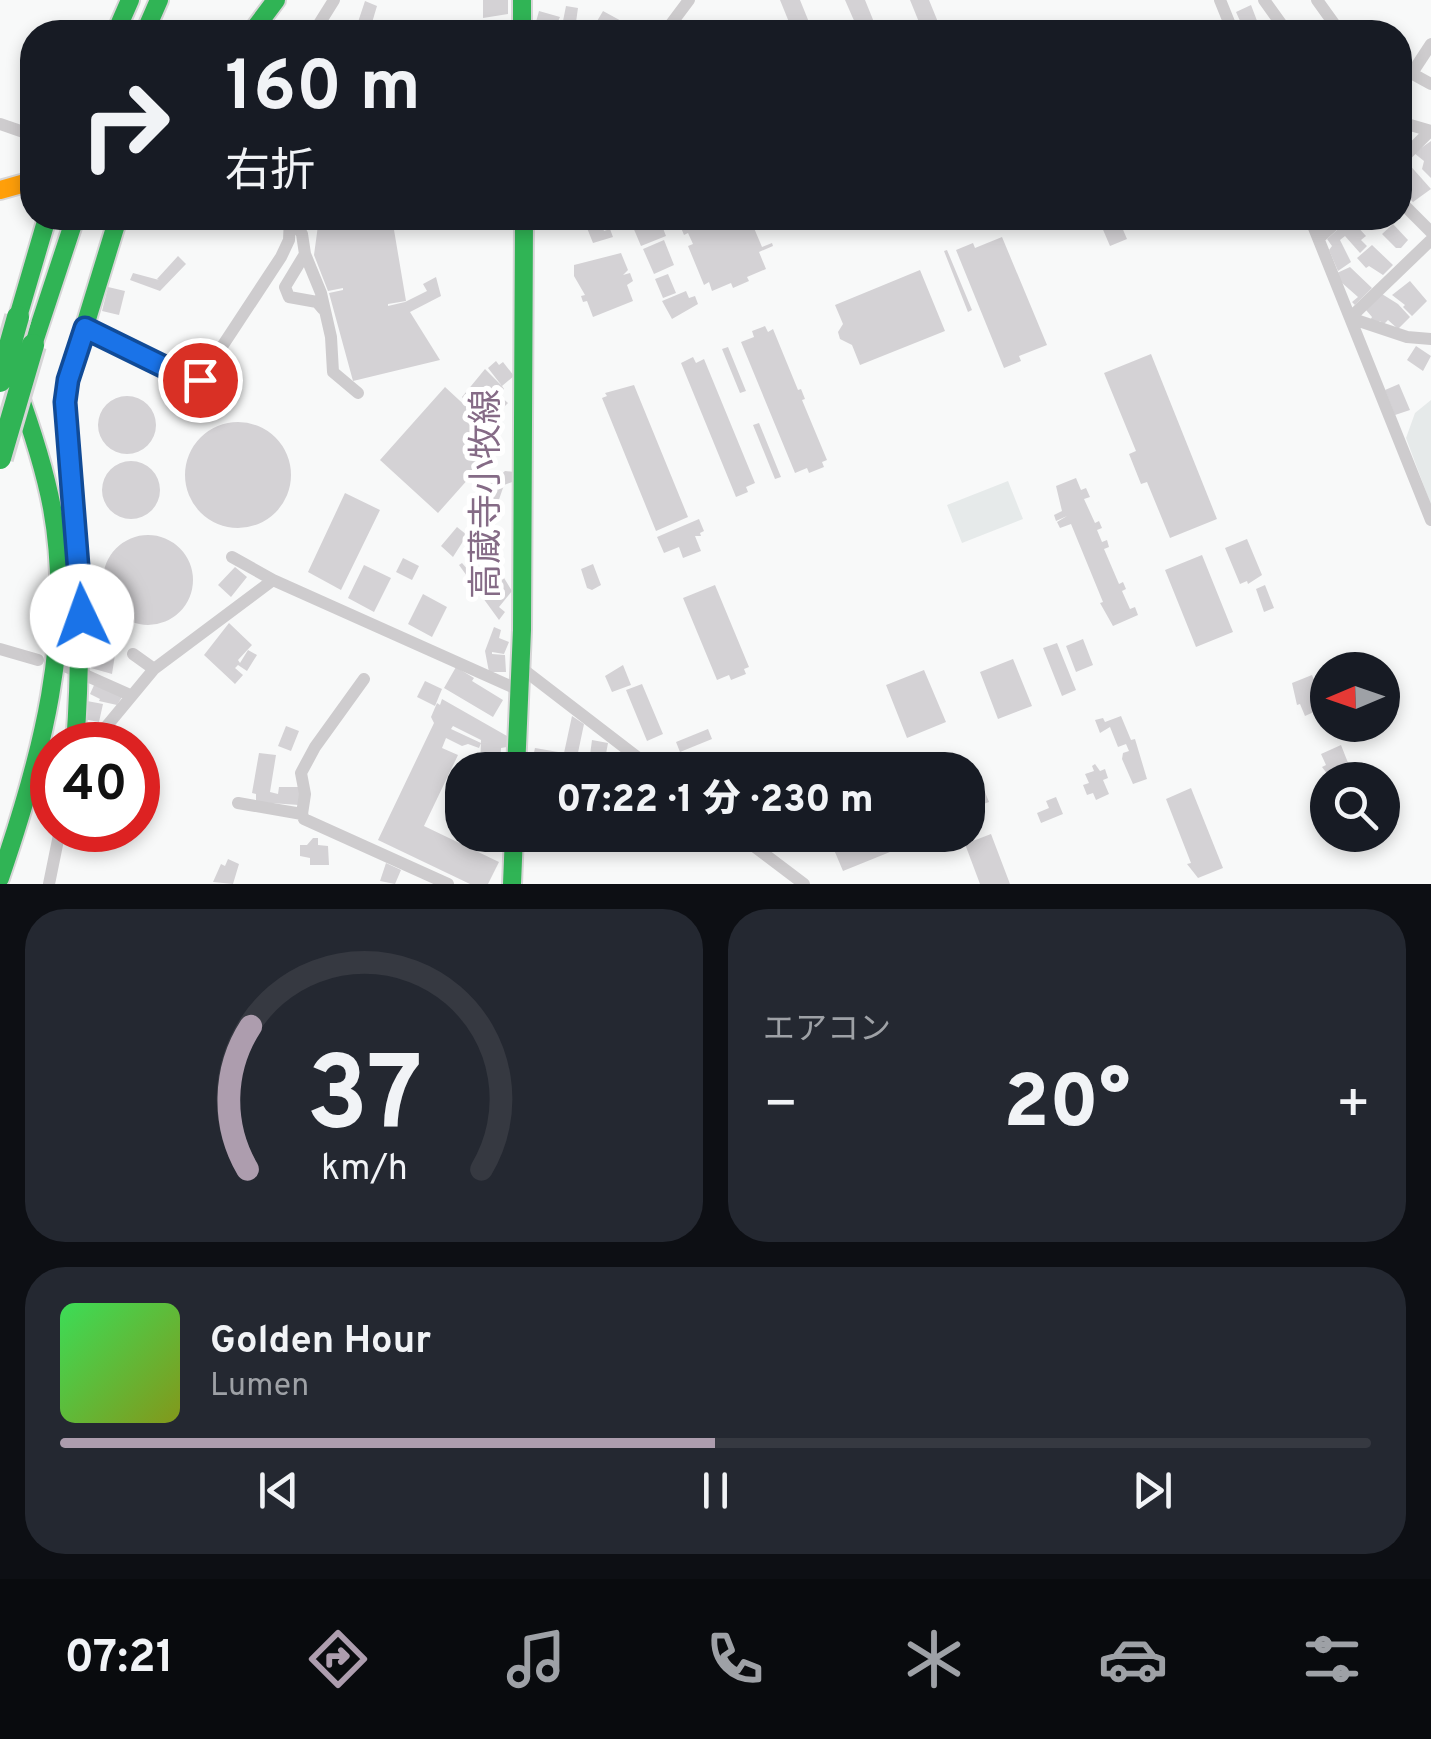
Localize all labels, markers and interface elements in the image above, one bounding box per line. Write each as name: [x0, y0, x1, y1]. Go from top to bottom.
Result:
text: 160 m: [225, 46, 421, 135]
icon: right: [60, 60, 190, 190]
text: 右折: [225, 145, 315, 202]
pin: [158, 338, 243, 423]
icon: arrive: [173, 353, 228, 408]
street label: 高蔵寺小牧線: [466, 389, 510, 599]
position arrow: [30, 564, 134, 668]
north arrow: [1310, 652, 1400, 742]
map controls: [1310, 652, 1400, 852]
speed limit sign: 40: [30, 722, 160, 852]
button: search: [1310, 762, 1400, 852]
text: 07:22 · 1 分 · 230 m: [556, 777, 874, 826]
text: エアコン: [763, 1011, 891, 1051]
text: 37: [306, 1035, 422, 1167]
text: 20°: [1004, 1059, 1130, 1154]
text: −: [763, 1072, 798, 1142]
text: +: [1336, 1072, 1371, 1142]
text: km/h: [321, 1147, 407, 1193]
text: Golden Hour: [210, 1318, 431, 1367]
text: Lumen: [210, 1367, 309, 1407]
icon: previous: [251, 1463, 306, 1518]
icon: pause: [688, 1463, 743, 1518]
icon: next: [1125, 1463, 1180, 1518]
icon: directions: [303, 1624, 373, 1694]
icon: music: [501, 1624, 571, 1694]
icon: phone: [700, 1624, 770, 1694]
icon: climate: [899, 1624, 969, 1694]
icon: car: [1098, 1624, 1168, 1694]
icon: filters: [1297, 1624, 1367, 1694]
text: 07:21: [64, 1631, 174, 1688]

